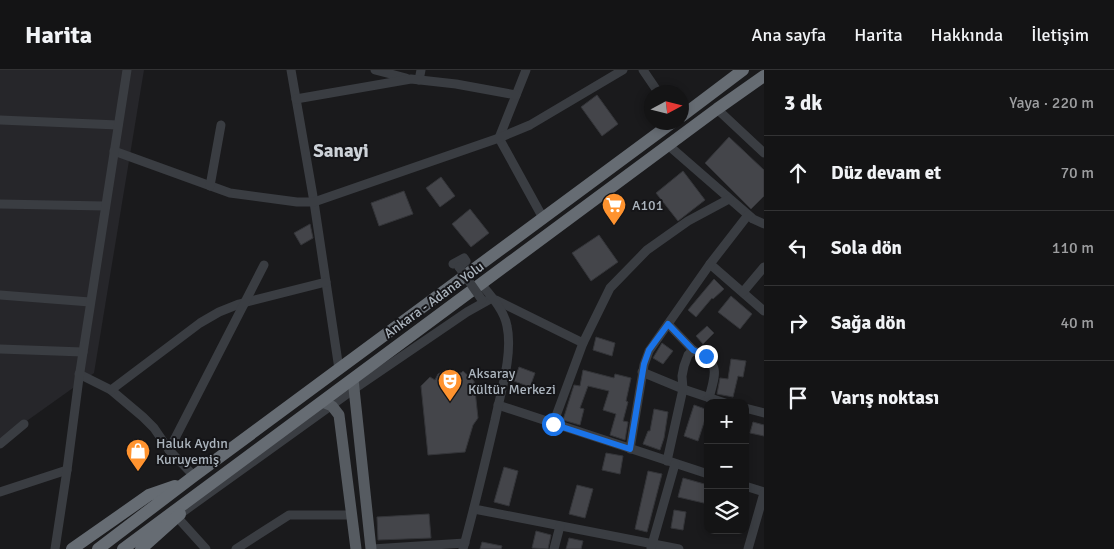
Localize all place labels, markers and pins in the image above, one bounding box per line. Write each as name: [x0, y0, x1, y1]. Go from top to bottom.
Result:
supermarket icon: A101: [601, 192, 627, 226]
place label: A101: [632, 197, 663, 214]
place label: Aksaray Kültür Merkezi: [468, 365, 556, 398]
theatre icon: Aksaray Kültür Merkezi: [437, 368, 463, 402]
place label: Haluk Aydın Kuruyemiş: [156, 435, 228, 468]
shop icon: Haluk Aydın Kuruyemiş: [125, 438, 151, 472]

